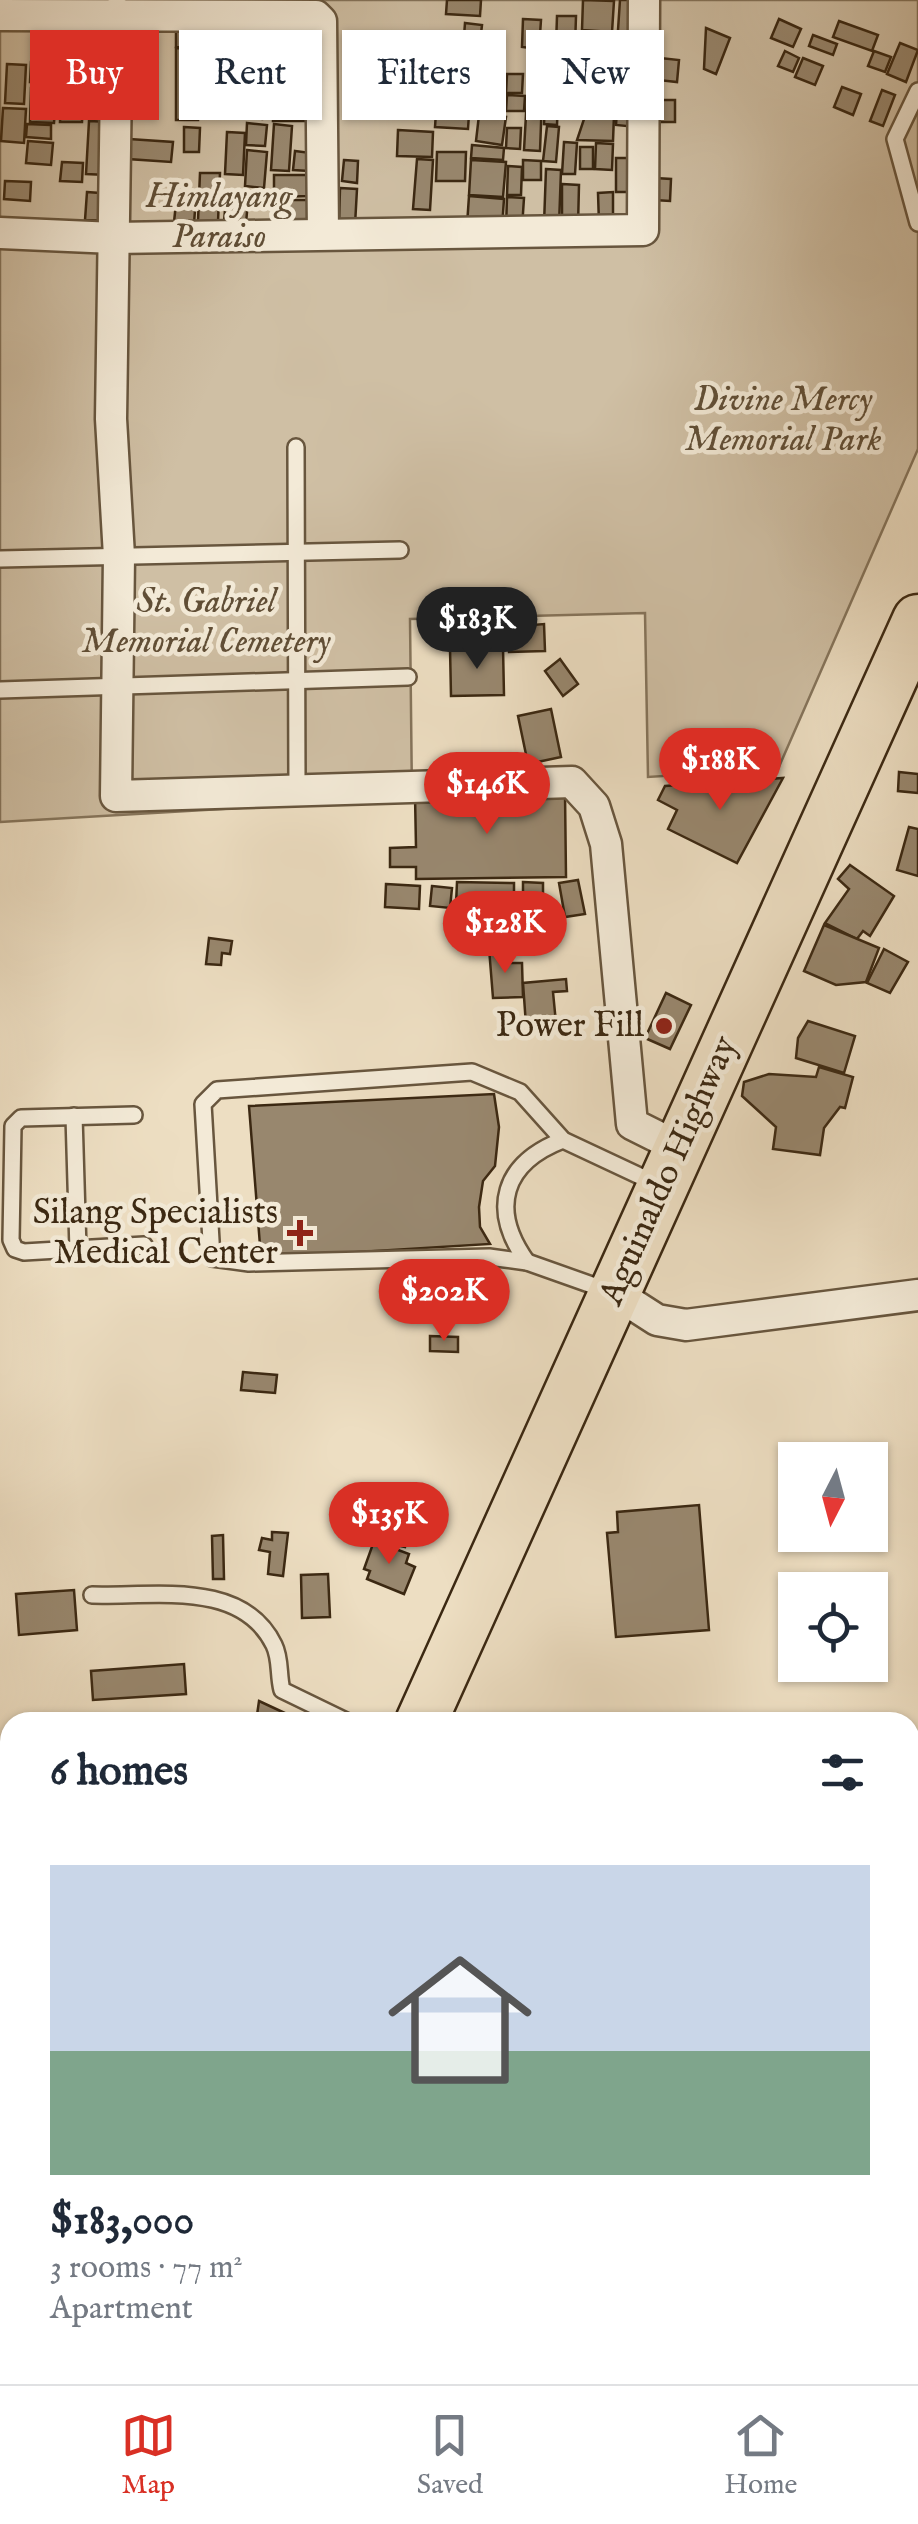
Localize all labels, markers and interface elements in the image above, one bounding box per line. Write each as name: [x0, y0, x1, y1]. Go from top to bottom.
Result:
chip: Buy: [30, 30, 159, 120]
chip: Rent: [179, 30, 322, 120]
chip: Filters: [342, 30, 506, 120]
chip: New: [526, 30, 664, 120]
park label: Himlayang Paraiso: [145, 175, 294, 260]
park label: Divine Mercy Memorial Park: [685, 378, 881, 463]
park label: St. Gabriel Memorial Cemetery: [81, 580, 332, 665]
pin: $183K: [407, 587, 547, 672]
text: $183K: [438, 599, 516, 640]
pin: $188K: [650, 728, 790, 813]
text: $188K: [681, 740, 759, 781]
pin: $146K: [417, 752, 557, 837]
text: $146K: [446, 764, 528, 805]
pin: $128K: [435, 891, 575, 976]
text: $128K: [465, 903, 545, 944]
place label: Power Fill: [496, 1004, 644, 1049]
marker: Power Fill: [653, 1015, 675, 1037]
street label: Aguinaldo Highway: [589, 1029, 749, 1314]
place label: Silang Specialists Medical Center: [33, 1191, 278, 1276]
marker: Silang Specialists Medical Center: [287, 1220, 313, 1246]
pin: $202K: [374, 1259, 514, 1344]
text: $202K: [401, 1271, 487, 1312]
north arrow: [778, 1442, 888, 1552]
map controls: [778, 1442, 888, 1682]
pin: $135K: [319, 1482, 459, 1567]
text: $135K: [351, 1494, 427, 1535]
button: locate: [778, 1572, 888, 1682]
icon: filters: [815, 1745, 870, 1800]
text: 6 homes: [50, 1746, 188, 1799]
icon: home: [370, 1930, 550, 2110]
text: $183,000: [50, 2195, 194, 2248]
text: 3 rooms · 77 m²: [50, 2248, 243, 2289]
text: Apartment: [50, 2289, 193, 2330]
tab: Map: [121, 2408, 176, 2503]
tab: Saved: [417, 2408, 483, 2503]
tab: Home: [724, 2408, 797, 2503]

